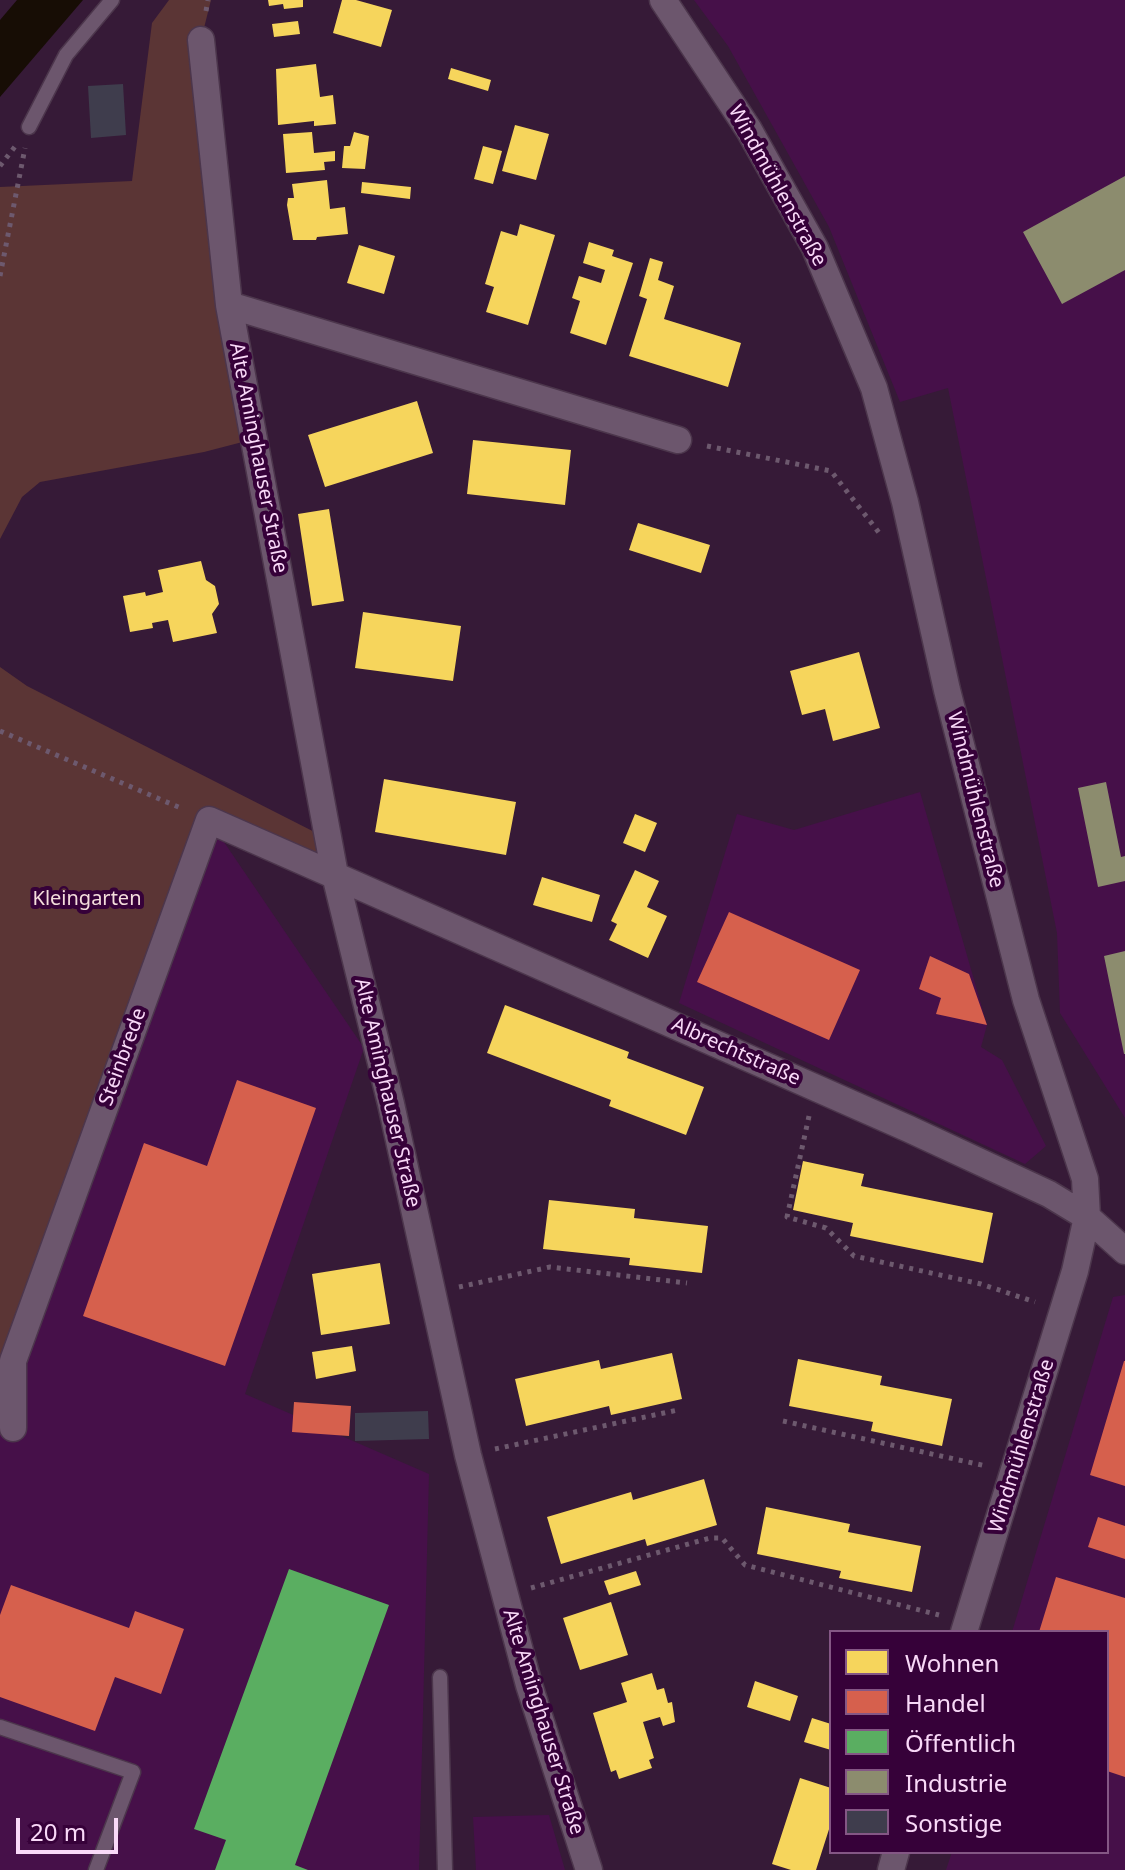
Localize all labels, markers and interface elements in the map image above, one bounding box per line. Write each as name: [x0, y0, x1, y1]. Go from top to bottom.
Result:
street label: Windmühlenstraße: [723, 101, 831, 271]
street label: Alte Aminghauser Straße: [224, 341, 292, 575]
street label: Windmühlenstraße: [942, 710, 1008, 890]
park label: Kleingarten: [33, 887, 141, 911]
street label: Alte Aminghauser Straße: [349, 976, 425, 1210]
street label: Steinbrede: [94, 1005, 152, 1109]
street label: Albrechtstraße: [668, 1013, 804, 1091]
street label: Windmühlenstraße: [984, 1356, 1060, 1536]
street label: Alte Aminghauser Straße: [497, 1606, 589, 1838]
legend: [829, 1630, 1109, 1854]
text: Wohnen: [905, 1646, 999, 1679]
text: Handel: [905, 1686, 986, 1719]
text: Öffentlich: [905, 1726, 1016, 1759]
text: Industrie: [905, 1766, 1007, 1799]
scale bar: [20, 1802, 122, 1852]
text: Sonstige: [905, 1806, 1002, 1839]
text: 20 m: [30, 1815, 86, 1848]

